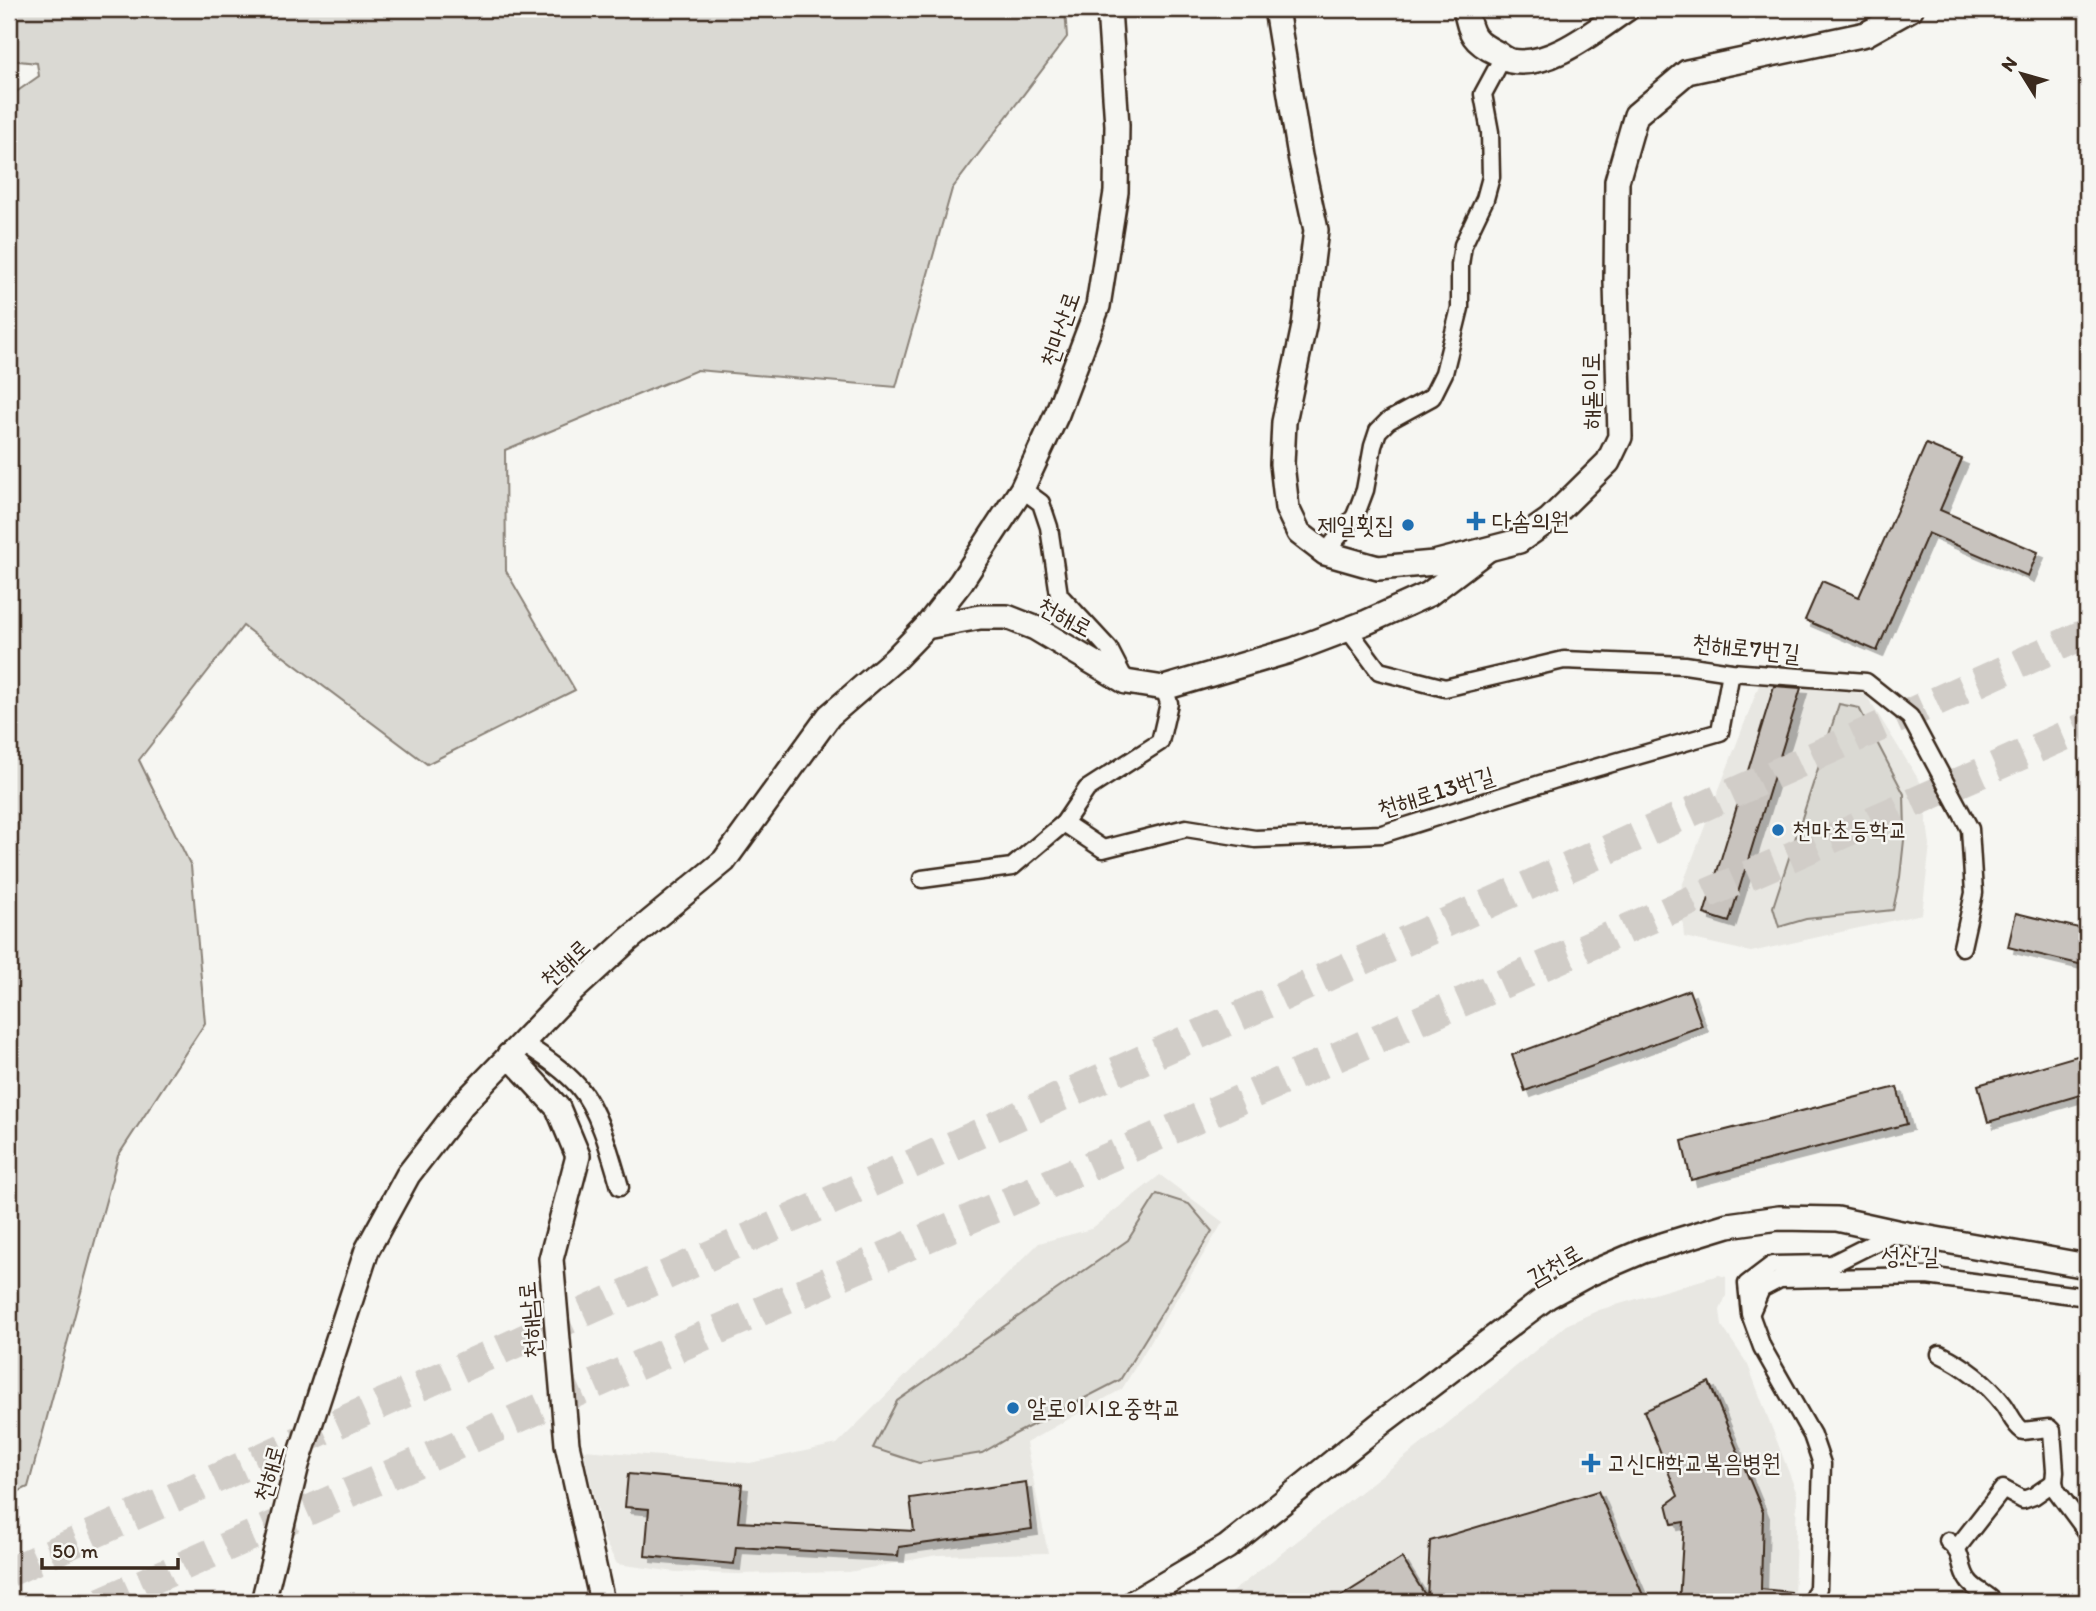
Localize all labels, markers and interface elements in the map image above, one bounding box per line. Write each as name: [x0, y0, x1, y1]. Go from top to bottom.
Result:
north arrow: [1988, 38, 2058, 108]
text: N: [1996, 52, 2022, 76]
street label: 천마산로: [1033, 288, 1086, 370]
street label: 해돋이로: [1576, 352, 1605, 430]
place label: 다솜의원: [1492, 506, 1569, 535]
place label: 제일횟집: [1317, 510, 1394, 539]
marker: 다솜의원: [1466, 511, 1486, 531]
marker: 제일횟집: [1400, 517, 1416, 533]
street label: 천해로: [1033, 590, 1098, 643]
street label: 천해로7번길: [1691, 627, 1802, 668]
street label: 천해로13번길: [1374, 760, 1498, 823]
place label: 천마초등학교: [1792, 815, 1908, 844]
marker: 천마초등학교: [1770, 822, 1786, 838]
street label: 천해로: [534, 932, 596, 993]
street label: 감천로: [1522, 1238, 1587, 1292]
street label: 성산길: [1881, 1241, 1939, 1270]
street label: 천해남로: [512, 1280, 547, 1360]
place label: 알로이시오중학교: [1027, 1393, 1182, 1422]
marker: 알로이시오중학교: [1005, 1400, 1021, 1416]
street label: 천해로: [247, 1441, 290, 1505]
place label: 고신대학교복음병원: [1607, 1448, 1781, 1477]
marker: 고신대학교복음병원: [1581, 1453, 1601, 1473]
scale bar: [42, 1527, 178, 1571]
text: 50 m: [52, 1538, 99, 1563]

